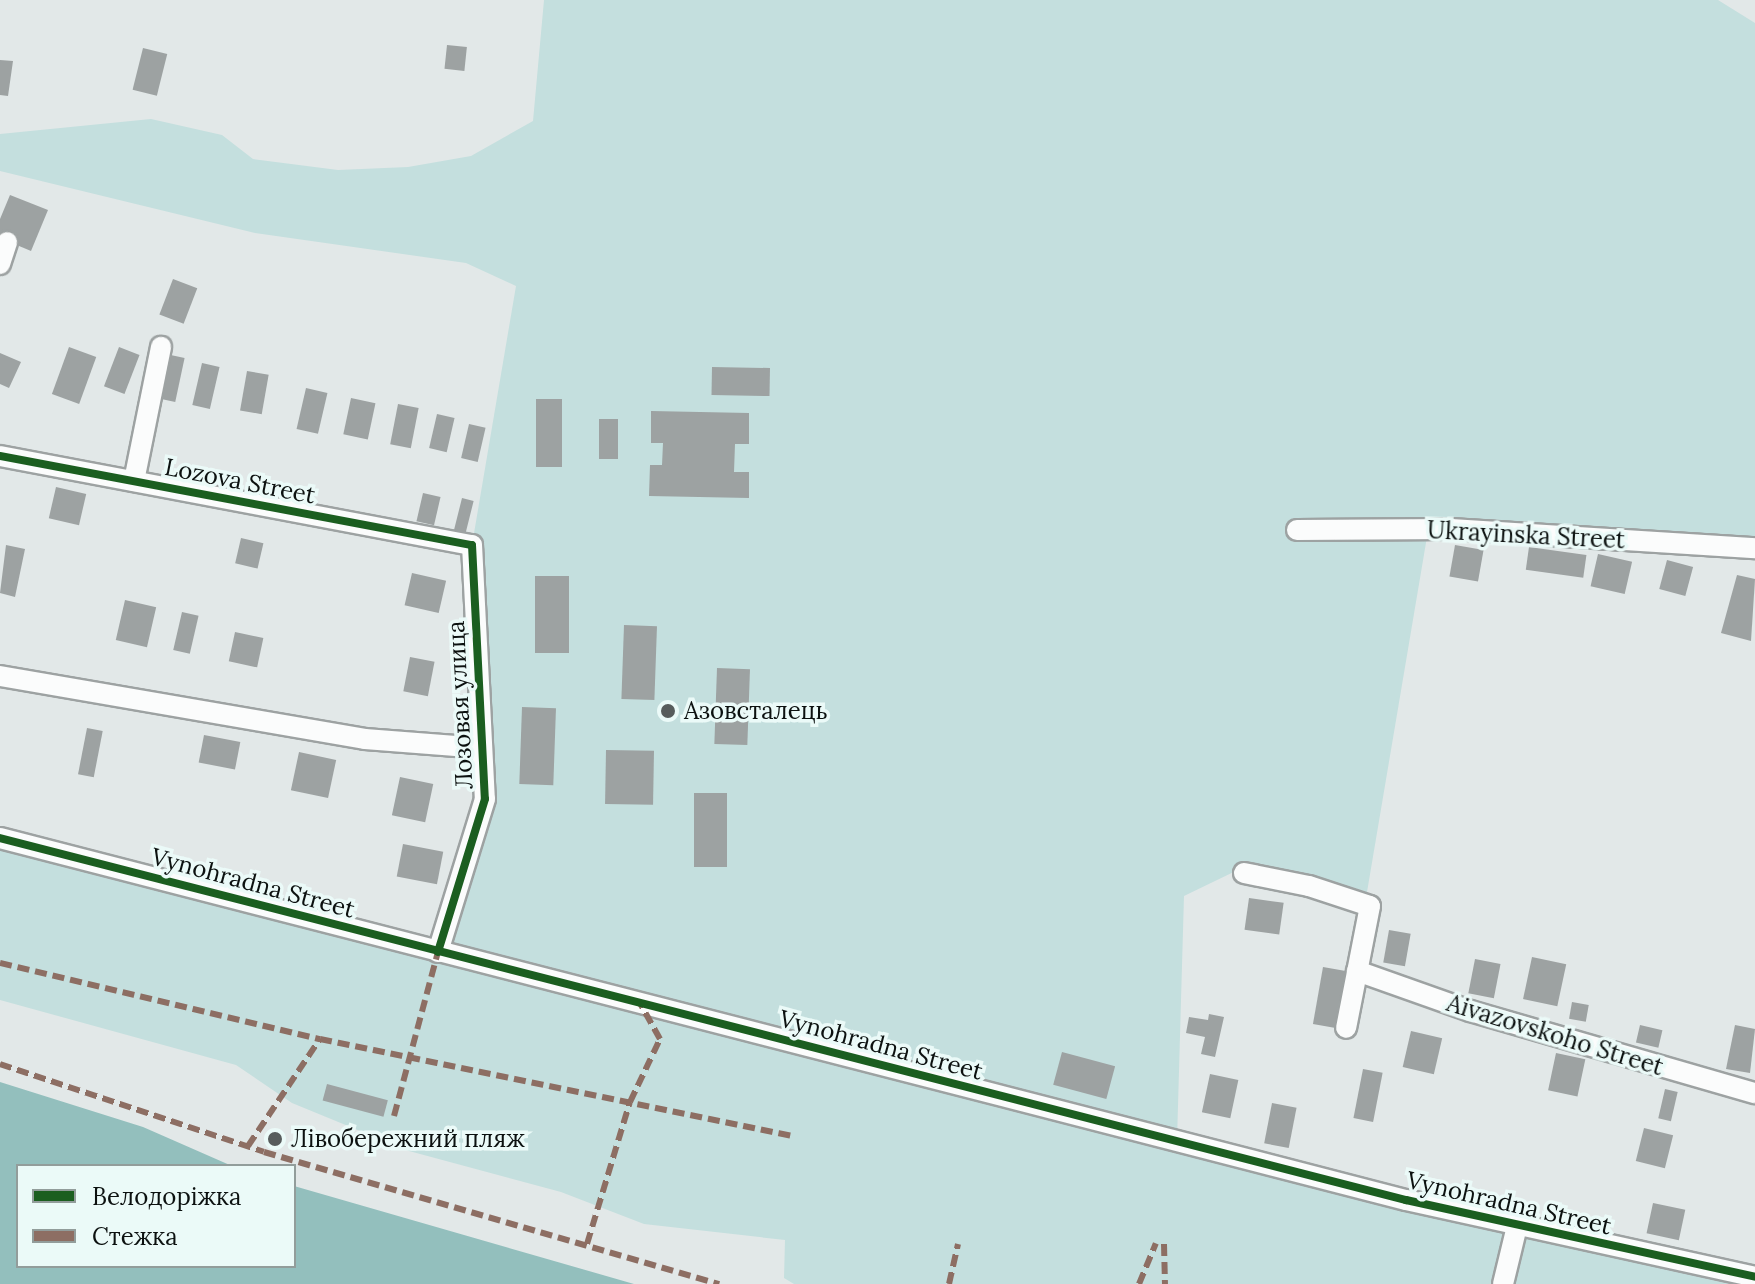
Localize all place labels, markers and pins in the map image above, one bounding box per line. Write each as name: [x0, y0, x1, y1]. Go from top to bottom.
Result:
place label: Азовсталець: [684, 697, 828, 725]
marker: Азовсталець: [659, 702, 677, 720]
place label: Лівобережний пляж: [291, 1125, 525, 1153]
marker: Лівобережний пляж: [266, 1130, 284, 1148]

